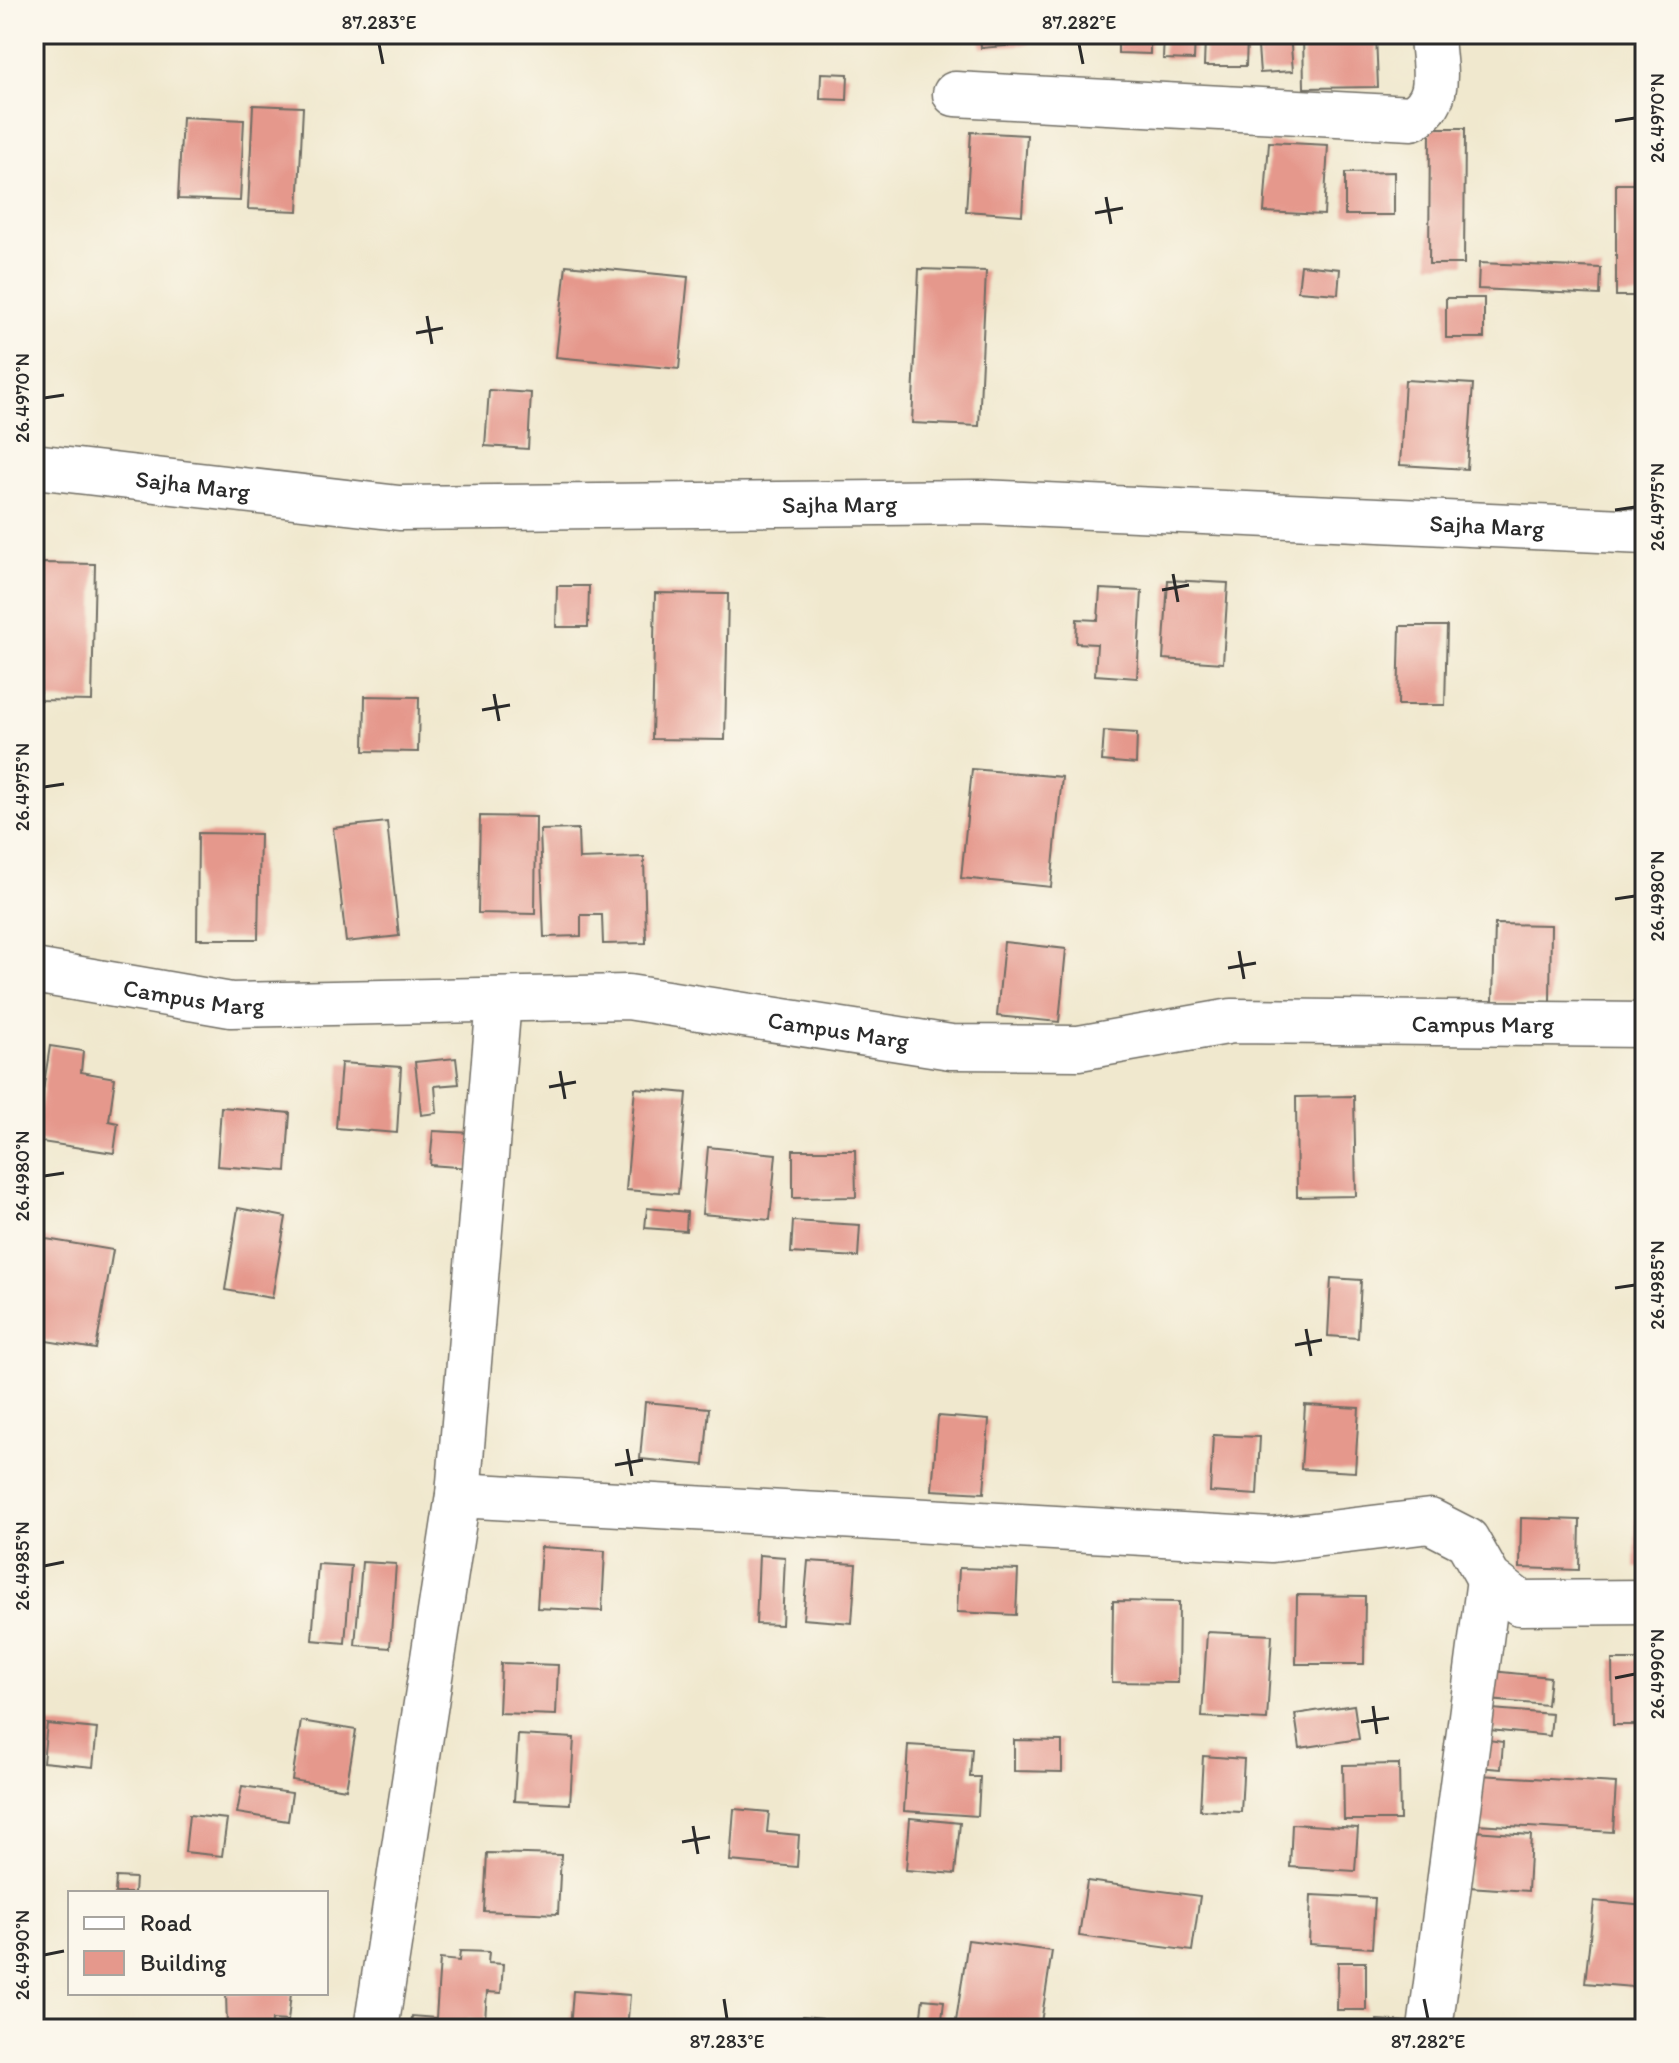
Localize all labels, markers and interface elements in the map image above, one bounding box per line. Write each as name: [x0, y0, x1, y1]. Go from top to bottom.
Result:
text: 87.283°E: [341, 10, 417, 34]
text: 87.282°E: [1042, 10, 1116, 34]
text: 26.4970°N: [1645, 73, 1669, 163]
text: 26.4970°N: [10, 353, 34, 443]
street label: Sajha Marg: [134, 463, 252, 505]
text: 26.4975°N: [1645, 463, 1669, 551]
street label: Sajha Marg: [782, 488, 898, 519]
street label: Sajha Marg: [1429, 508, 1546, 542]
text: 26.4975°N: [10, 743, 34, 831]
text: 26.4980°N: [1645, 850, 1669, 942]
street label: Campus Marg: [121, 972, 265, 1020]
street label: Campus Marg: [766, 1004, 912, 1055]
street label: Campus Marg: [1411, 1008, 1555, 1039]
text: 26.4980°N: [10, 1130, 34, 1222]
text: 26.4985°N: [1645, 1240, 1669, 1330]
text: 26.4985°N: [10, 1521, 34, 1611]
text: 26.4990°N: [1645, 1629, 1669, 1719]
legend: [68, 1891, 328, 1995]
text: Road: [140, 1908, 192, 1937]
text: 26.4990°N: [10, 1910, 34, 2000]
text: Building: [140, 1948, 227, 1977]
text: 87.283°E: [689, 2029, 765, 2053]
text: 87.282°E: [1391, 2029, 1465, 2053]

